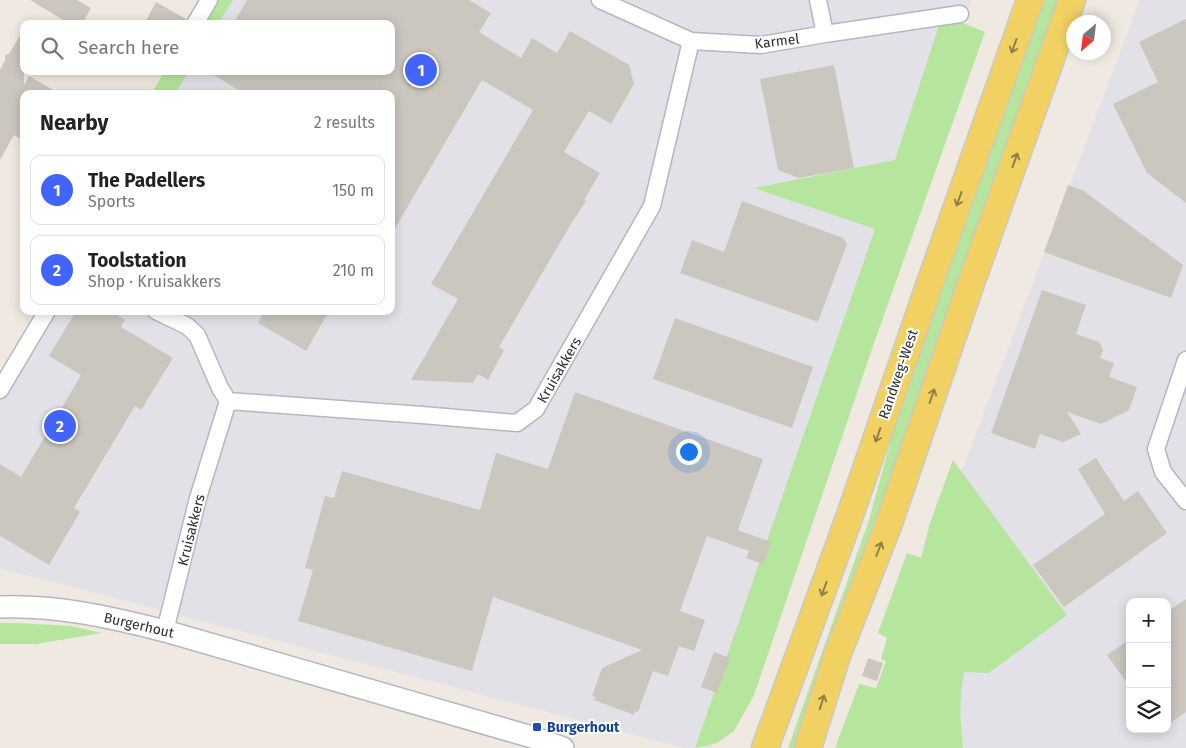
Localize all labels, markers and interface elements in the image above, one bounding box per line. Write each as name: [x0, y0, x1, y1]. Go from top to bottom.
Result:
north arrow: [1066, 15, 1111, 60]
search box: [20, 20, 395, 75]
street label: Karmel: [754, 30, 800, 53]
icon: search: [38, 34, 66, 62]
text: Search here: [78, 36, 179, 59]
one-way arrow: [1009, 38, 1018, 53]
pin: 1: [405, 51, 437, 89]
text: Nearby: [40, 110, 108, 136]
text: 2 results: [314, 113, 375, 132]
one-way arrow: [1011, 153, 1020, 168]
text: The Padellers: [88, 169, 205, 192]
text: 1: [53, 181, 61, 200]
text: 150 m: [332, 181, 374, 200]
one-way arrow: [954, 191, 964, 207]
text: Sports: [88, 192, 135, 211]
text: Toolstation: [88, 249, 187, 272]
text: 2: [53, 261, 61, 280]
text: 210 m: [333, 261, 374, 280]
text: Shop · Kruisakkers: [88, 272, 221, 291]
street label: Randweg-West: [875, 326, 922, 421]
street label: Kruisakkers: [534, 334, 585, 406]
one-way arrow: [928, 388, 938, 404]
pin: 2: [44, 407, 76, 445]
one-way arrow: [873, 427, 882, 443]
your location: [676, 439, 702, 465]
street label: Kruisakkers: [174, 492, 209, 568]
one-way arrow: [875, 542, 884, 557]
one-way arrow: [819, 580, 828, 596]
map controls: [1126, 598, 1171, 733]
button: +: [1126, 598, 1171, 643]
street label: Burgerhout: [102, 609, 177, 642]
button: −: [1126, 643, 1171, 688]
button: layers: [1126, 688, 1171, 733]
one-way arrow: [818, 694, 828, 710]
place label: Burgerhout: [547, 719, 620, 736]
marker: Burgerhout: [531, 721, 543, 733]

